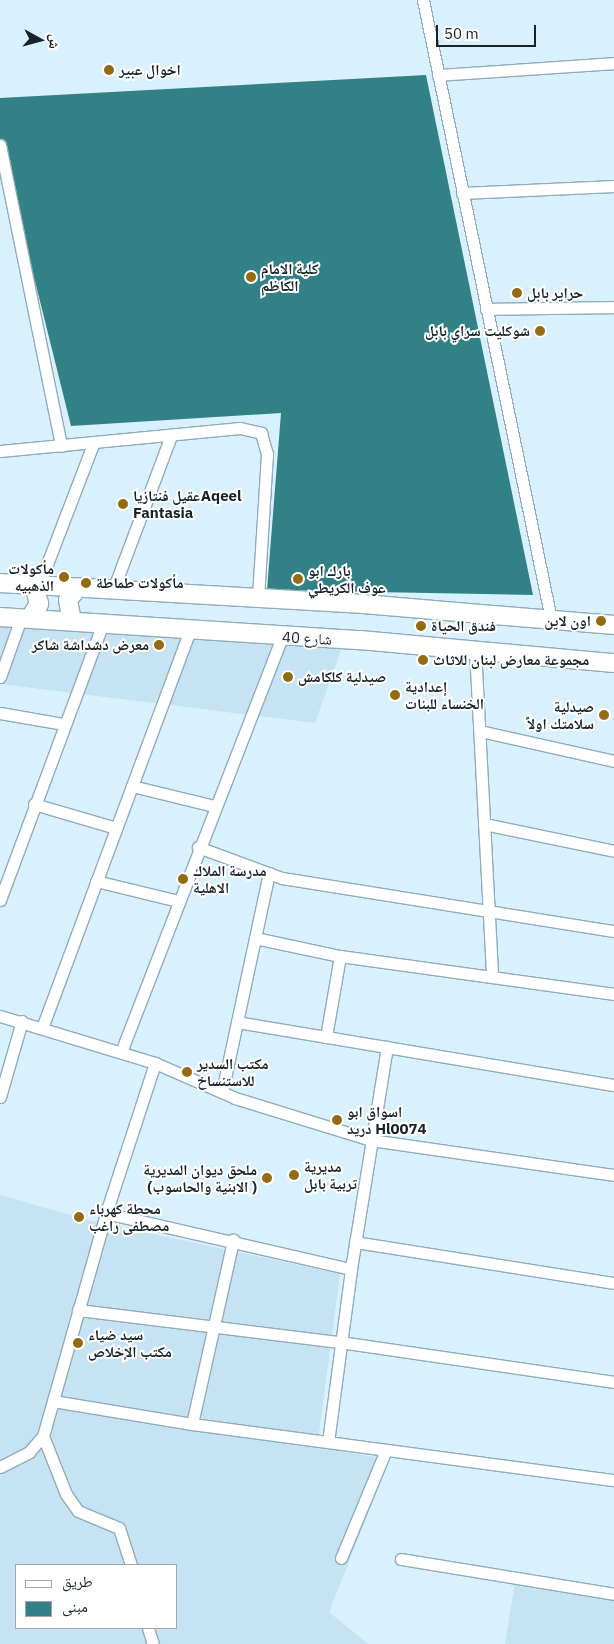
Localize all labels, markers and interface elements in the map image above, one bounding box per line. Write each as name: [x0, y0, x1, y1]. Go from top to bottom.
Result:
north arrow: [15, 15, 65, 65]
scale bar: [439, 15, 539, 47]
text: 50 m: [444, 24, 479, 43]
text: ش: [45, 33, 65, 50]
place label: اخوال عبير: [119, 61, 181, 79]
marker: اخوال عبير: [103, 64, 115, 76]
place label: كلية الامام الكاظم: [261, 259, 319, 294]
marker: كلية الامام الكاظم: [245, 271, 257, 283]
place label: حراير بابل: [527, 284, 583, 302]
marker: حراير بابل: [511, 287, 523, 299]
place label: شوكليت سراي بابل: [425, 322, 530, 340]
marker: شوكليت سراي بابل: [534, 325, 546, 337]
place label: عقيل فنتازياAqeel Fantasia: [133, 486, 242, 521]
marker: عقيل فنتازياAqeel Fantasia: [117, 498, 129, 510]
place label: مأكولات الذهبيه: [8, 559, 54, 594]
place label: بارك ابو عوف الكريطي: [308, 561, 386, 596]
marker: مأكولات الذهبيه: [58, 571, 70, 583]
marker: بارك ابو عوف الكريطي: [292, 573, 304, 585]
place label: مأكولات طماطة: [96, 574, 183, 592]
marker: مأكولات طماطة: [80, 577, 92, 589]
place label: اون لاين: [544, 612, 591, 630]
marker: اون لاين: [595, 615, 607, 627]
place label: فندق الحياة: [431, 617, 496, 635]
marker: فندق الحياة: [415, 620, 427, 632]
street label: شارع 40: [282, 628, 332, 648]
place label: معرض دشداشة شاكر: [32, 636, 149, 654]
marker: معرض دشداشة شاكر: [153, 639, 165, 651]
place label: مجموعة معارض لبنان للاثاث: [433, 651, 589, 669]
marker: مجموعة معارض لبنان للاثاث: [417, 654, 429, 666]
place label: صيدلية كلكامش: [298, 668, 386, 686]
marker: صيدلية كلكامش: [282, 671, 294, 683]
place label: إعدادية الخنساء للبنات: [405, 677, 484, 712]
marker: إعدادية الخنساء للبنات: [389, 689, 401, 701]
place label: صيدلية سلامتك اولاً: [527, 697, 594, 732]
marker: صيدلية سلامتك اولاً: [598, 709, 610, 721]
place label: مدرسة الملاك الاهلية: [193, 861, 266, 896]
marker: مدرسة الملاك الاهلية: [177, 873, 189, 885]
place label: مكتب السدير للاستنساخ: [197, 1054, 269, 1089]
marker: مكتب السدير للاستنساخ: [181, 1066, 193, 1078]
place label: اسواق ابو دريد Hl0074: [347, 1102, 427, 1137]
marker: اسواق ابو دريد Hl0074: [331, 1114, 343, 1126]
place label: مديرية تربية بابل: [304, 1157, 357, 1192]
place label: ملحق ديوان المديرية (الابنية والحاسوب ): [143, 1160, 257, 1195]
marker: مديرية تربية بابل: [288, 1169, 300, 1181]
marker: ملحق ديوان المديرية (الابنية والحاسوب ): [261, 1172, 273, 1184]
place label: محطة كهرباء مصطفى راغب: [89, 1199, 169, 1234]
marker: محطة كهرباء مصطفى راغب: [73, 1211, 85, 1223]
place label: سيد ضياء مكتب الإخلاص: [88, 1325, 172, 1360]
marker: سيد ضياء مكتب الإخلاص: [72, 1337, 84, 1349]
legend: [15, 1564, 178, 1629]
text: طريق: [62, 1572, 93, 1591]
text: مبنى: [62, 1597, 88, 1616]

